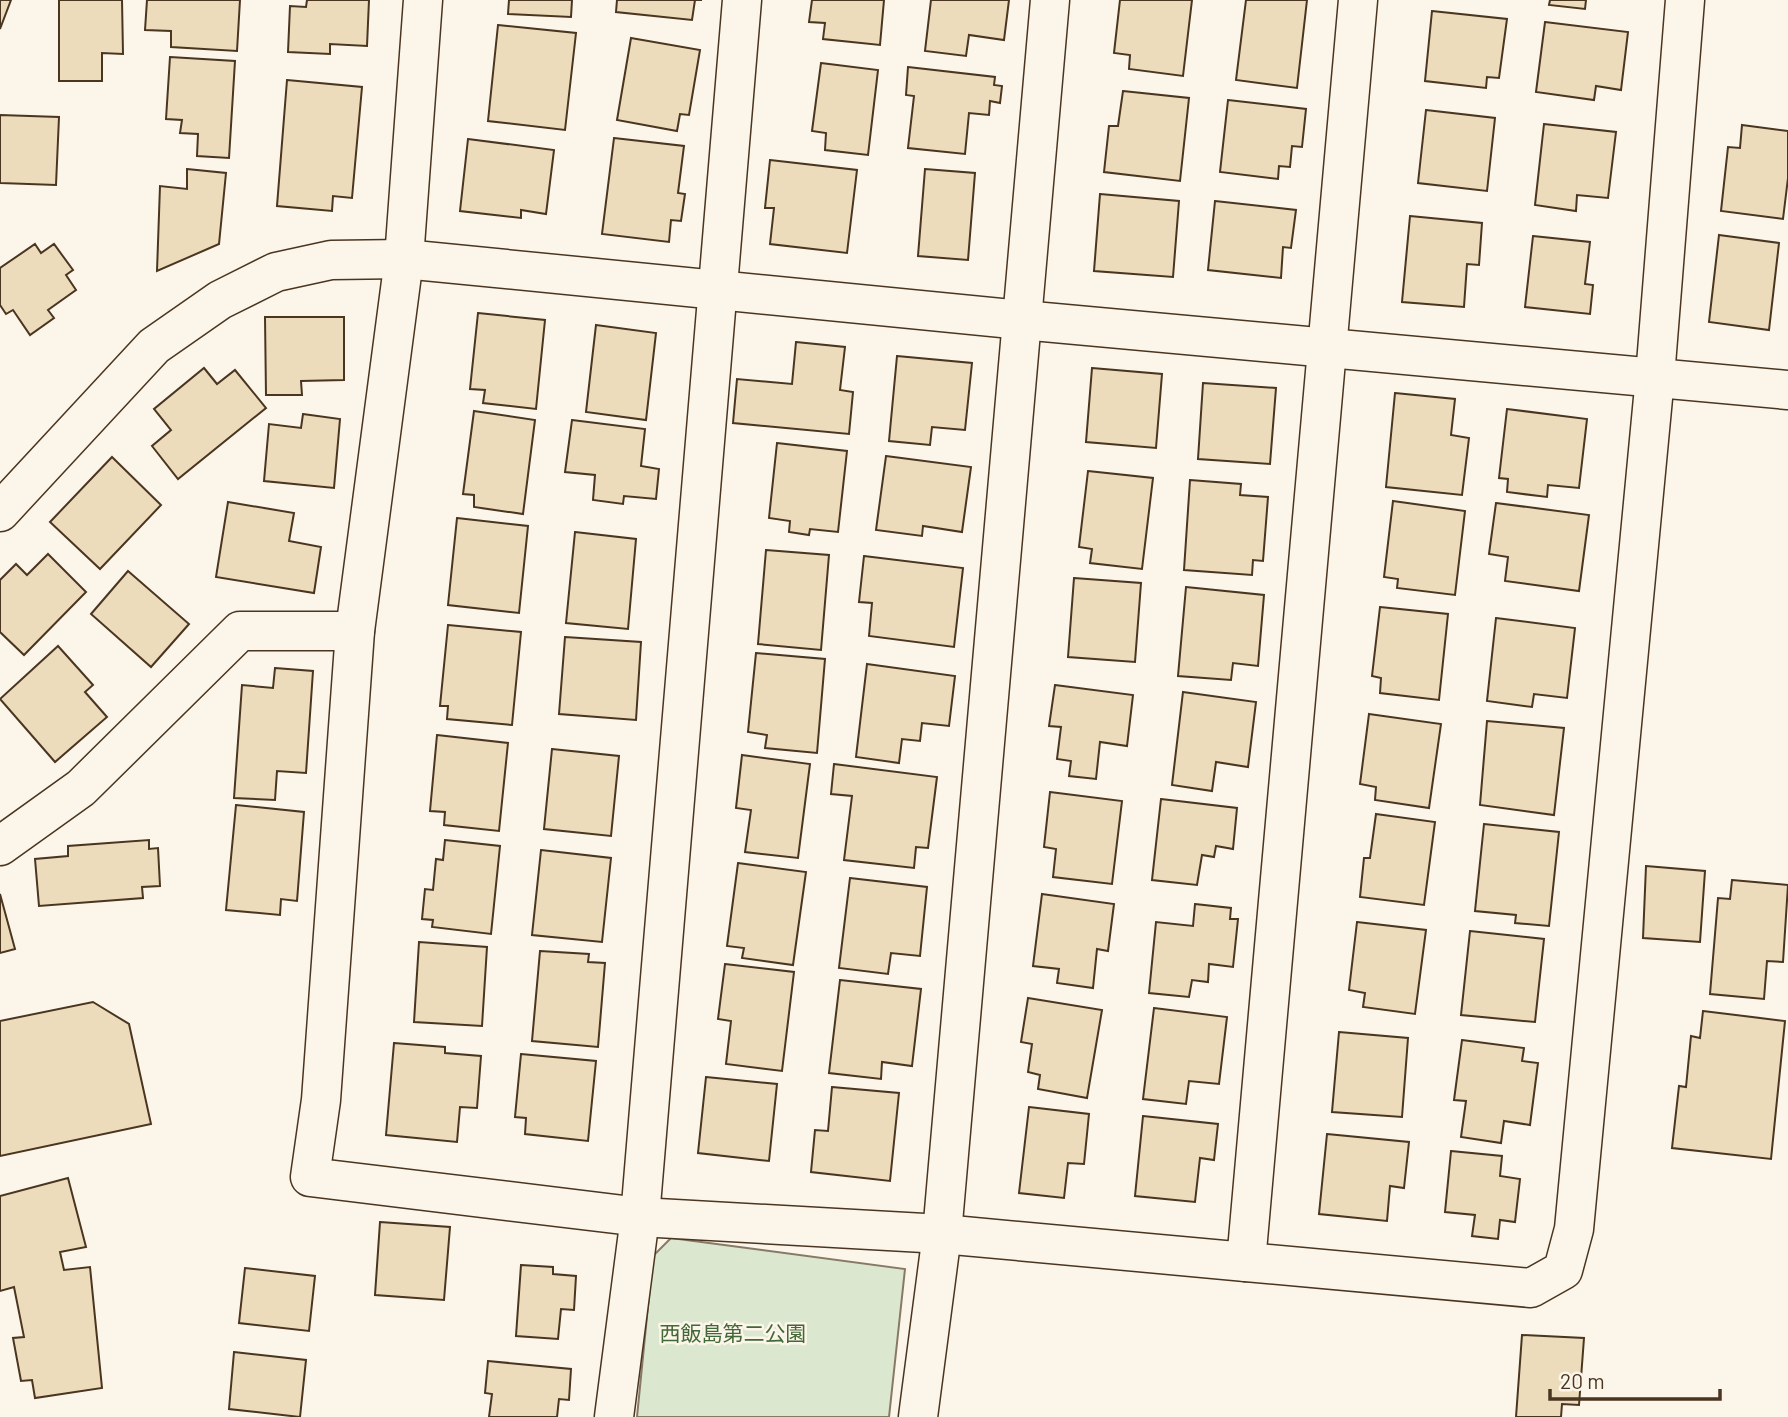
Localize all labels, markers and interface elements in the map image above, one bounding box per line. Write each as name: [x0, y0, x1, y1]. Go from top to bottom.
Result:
park label: 西飯島第二公園: [660, 1320, 807, 1345]
scale bar: [1550, 1358, 1720, 1402]
text: 20 m: [1560, 1368, 1605, 1393]

